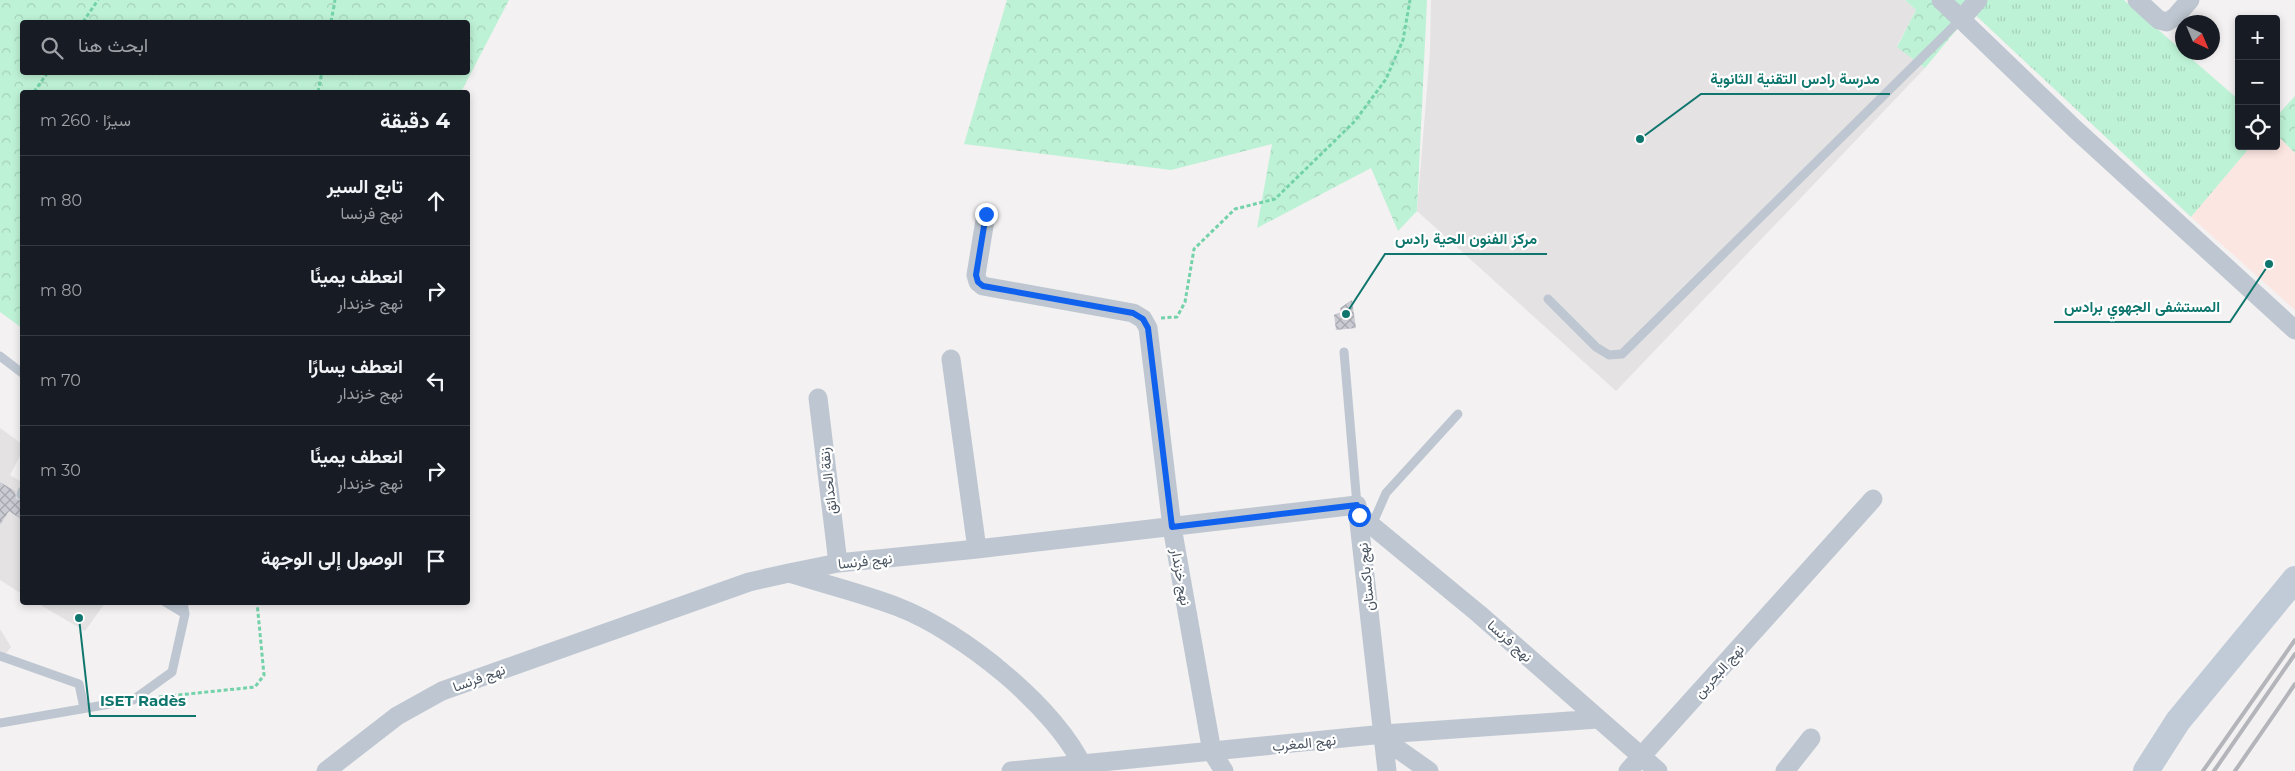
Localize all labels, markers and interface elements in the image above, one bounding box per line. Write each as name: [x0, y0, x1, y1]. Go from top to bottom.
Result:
north arrow: [2175, 15, 2220, 60]
map controls: [2235, 15, 2280, 150]
button: +: [2235, 15, 2280, 60]
search box: [20, 20, 470, 75]
icon: search: [38, 34, 66, 62]
text: ابحث هنا: [78, 34, 148, 57]
button: −: [2235, 60, 2280, 105]
callout: مدرسة رادس التقنية الثانوية: [1701, 64, 1890, 94]
text: مدرسة رادس التقنية الثانوية: [1710, 69, 1880, 88]
button: locate: [2235, 105, 2280, 150]
text: 4 دقيقة: [380, 108, 450, 133]
text: سيرًا · 260 m: [40, 111, 131, 130]
text: تابع السير: [327, 175, 403, 198]
icon: ahead: [422, 187, 450, 215]
text: 80 m: [40, 191, 82, 210]
route end: [975, 203, 998, 226]
text: نهج فرنسا: [341, 204, 403, 223]
callout: مركز الفنون الحية رادس: [1385, 224, 1547, 254]
text: مركز الفنون الحية رادس: [1395, 229, 1537, 248]
text: انعطف يمينًا: [310, 265, 403, 288]
icon: right: [422, 277, 450, 305]
text: 80 m: [40, 281, 82, 300]
callout: المستشفى الجهوي برادس: [2054, 292, 2230, 322]
text: نهج خزندار: [337, 294, 403, 313]
text: المستشفى الجهوي برادس: [2064, 297, 2220, 320]
text: انعطف يسارًا: [308, 355, 403, 378]
icon: left: [422, 367, 450, 395]
text: 70 m: [40, 371, 81, 390]
text: نهج خزندار: [337, 384, 403, 403]
text: انعطف يمينًا: [310, 445, 403, 468]
street label: زنقة الحدائق: [815, 446, 841, 515]
icon: right: [422, 457, 450, 485]
text: 30 m: [40, 461, 81, 480]
text: نهج خزندار: [337, 474, 403, 493]
route start: [1348, 504, 1371, 527]
street label: نهج باكستان: [1353, 542, 1381, 612]
street label: نهج خزندار: [1165, 546, 1195, 607]
text: الوصول إلى الوجهة: [261, 547, 403, 570]
icon: arrive: [422, 547, 450, 575]
street label: نهج فرنسا: [837, 549, 893, 575]
street label: نهج فرنسا: [1482, 616, 1536, 667]
street label: نهج البحرين: [1690, 640, 1749, 703]
street label: نهج فرنسا: [450, 660, 508, 698]
callout: ISET Radès: [90, 686, 196, 716]
text: ISET Radès: [100, 691, 186, 710]
street label: نهج المغرب: [1271, 731, 1337, 757]

